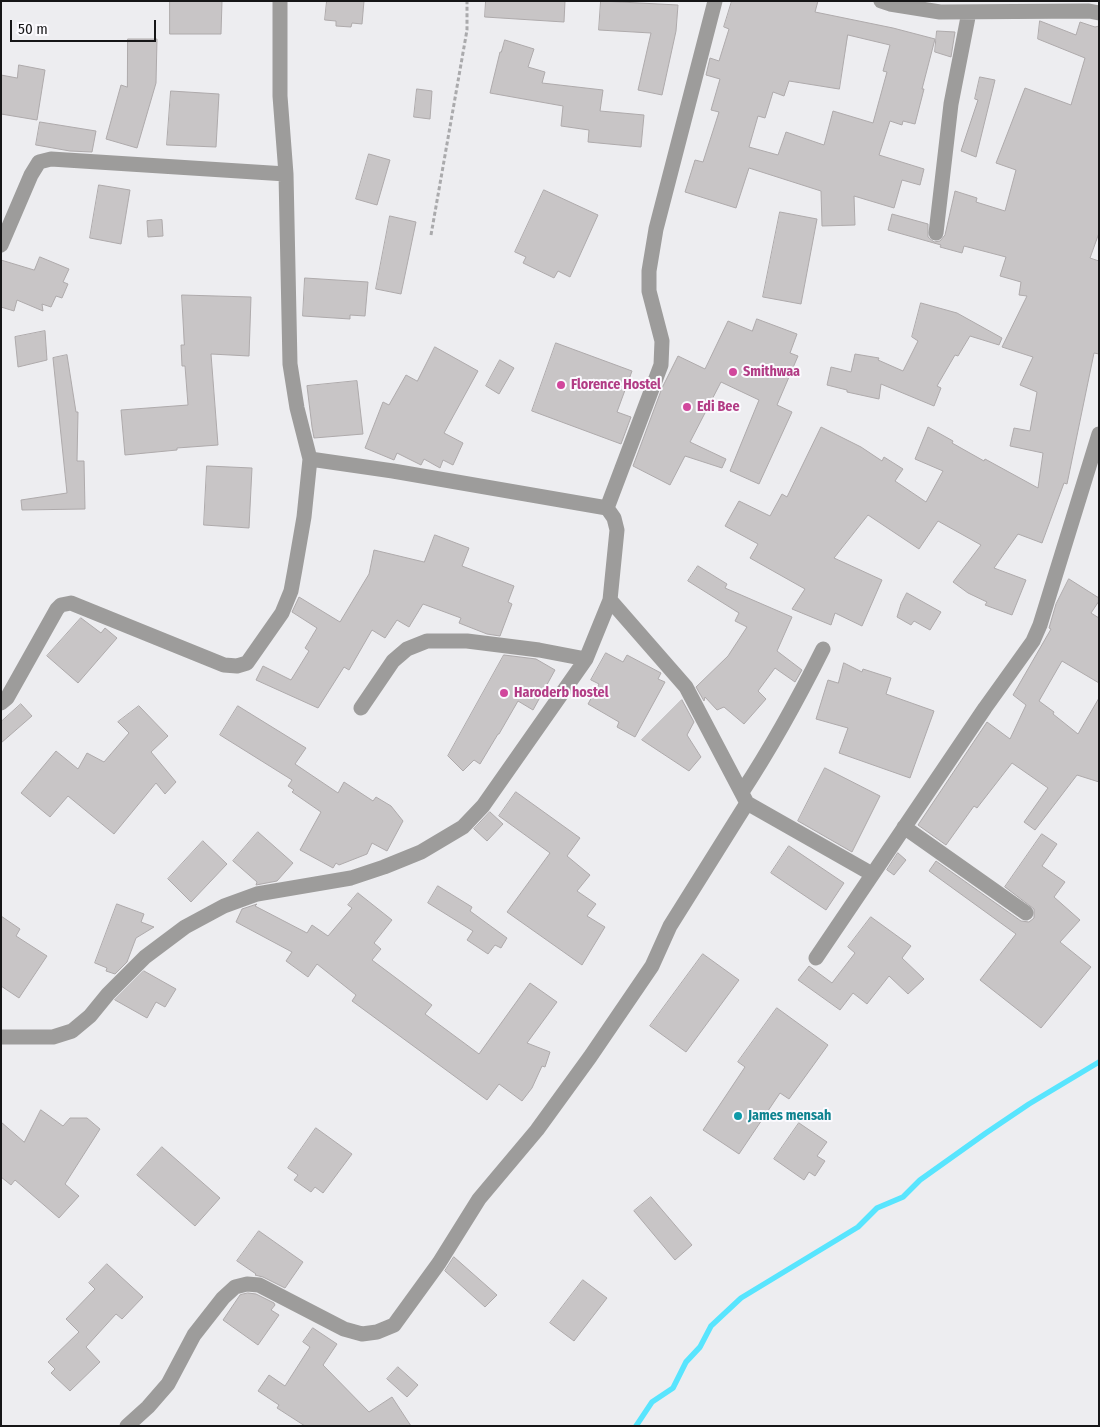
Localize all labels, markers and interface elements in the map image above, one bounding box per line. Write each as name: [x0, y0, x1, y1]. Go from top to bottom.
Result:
scale bar: [12, 10, 159, 42]
text: 50 m: [18, 20, 48, 38]
place label: Smithwaa: [743, 364, 800, 380]
marker: Smithwaa: [727, 366, 739, 378]
place label: Florence Hostel: [571, 377, 661, 393]
marker: Florence Hostel: [555, 379, 567, 391]
place label: Edi Bee: [697, 399, 740, 415]
marker: Edi Bee: [681, 401, 693, 413]
place label: Haroderb hostel: [514, 685, 608, 701]
marker: Haroderb hostel: [498, 687, 510, 699]
place label: James mensah: [748, 1108, 831, 1124]
marker: James mensah: [732, 1110, 744, 1122]

